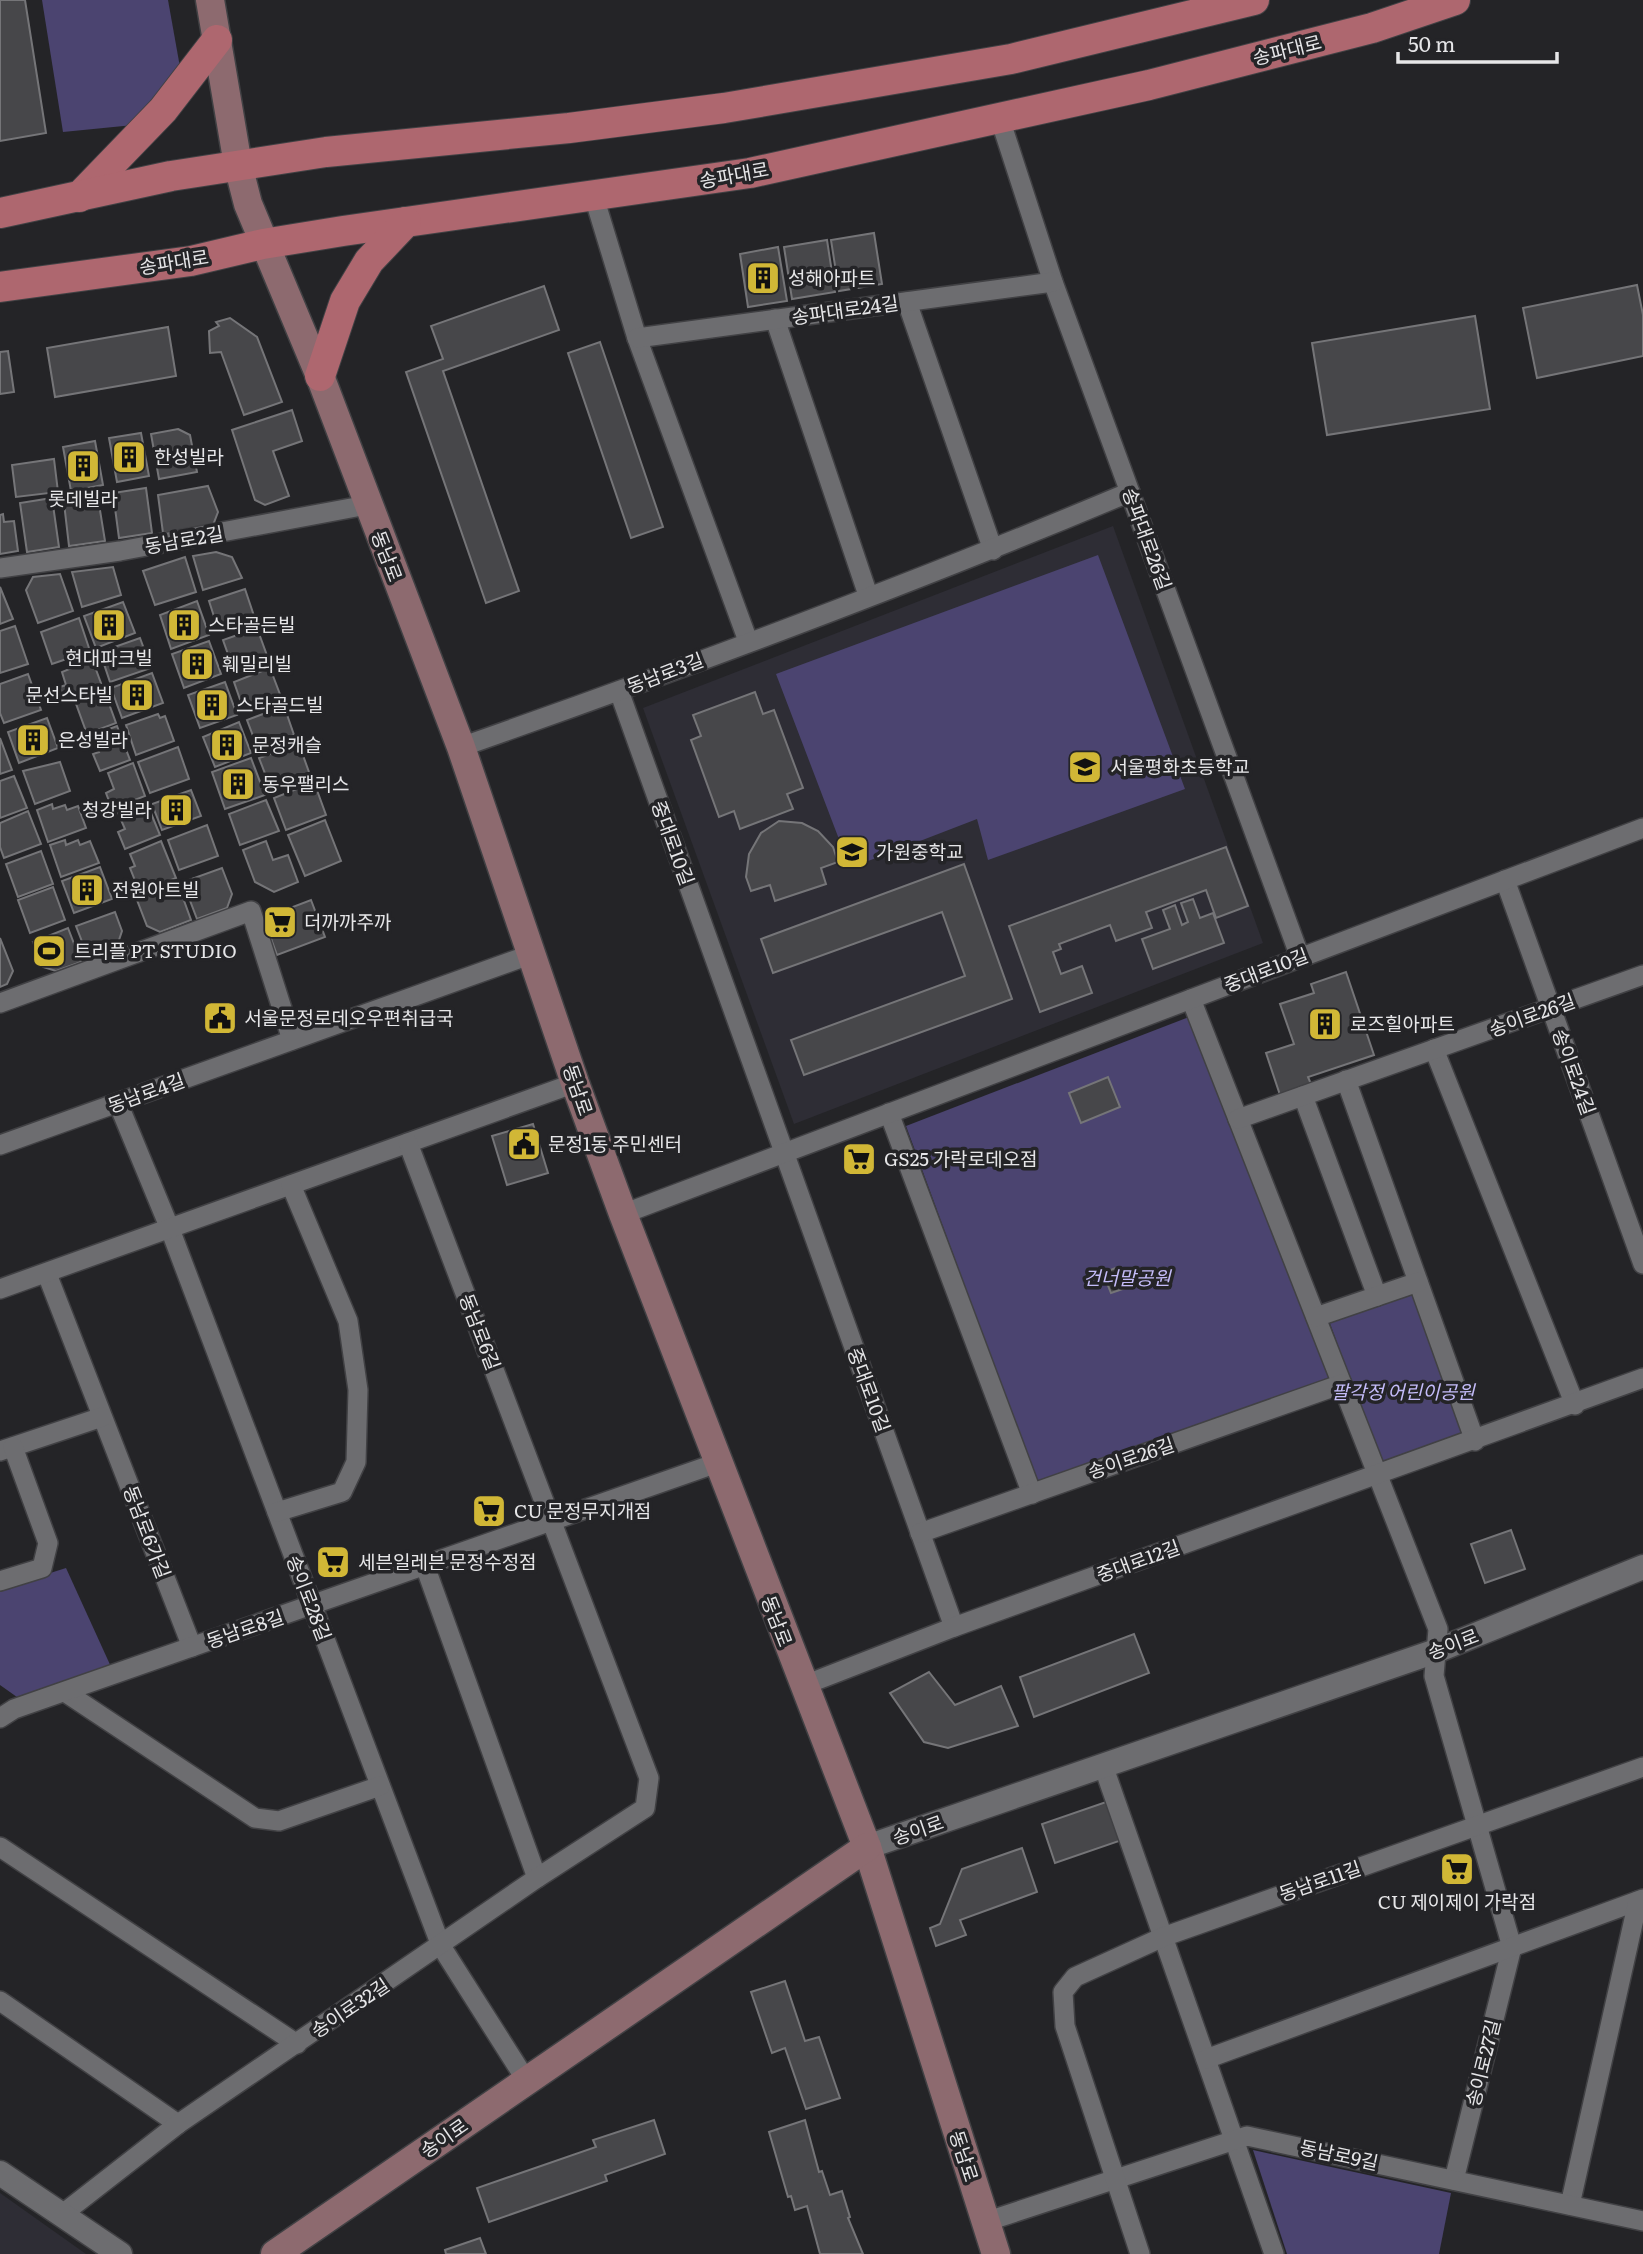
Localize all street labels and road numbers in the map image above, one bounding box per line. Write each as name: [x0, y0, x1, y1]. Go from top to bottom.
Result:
street label: 송파대로: [1249, 27, 1324, 71]
street label: 송파대로: [697, 154, 771, 194]
street label: 송파대로: [137, 242, 211, 280]
street label: 송파대로24길: [790, 288, 900, 330]
street label: 송파대로26길: [1116, 483, 1179, 594]
street label: 동남로2길: [142, 518, 225, 560]
street label: 동남로: [365, 526, 410, 585]
street label: 동남로3길: [622, 645, 707, 700]
street label: 중대로10길: [646, 796, 702, 889]
street label: 중대로10길: [1219, 940, 1312, 998]
street label: 송이로26길: [1485, 986, 1579, 1043]
street label: 송이로24길: [1546, 1025, 1603, 1119]
street label: 동남로: [557, 1060, 601, 1119]
street label: 동남로4길: [103, 1065, 188, 1119]
street label: 동남로6길: [454, 1289, 508, 1374]
street label: 중대로10길: [842, 1343, 898, 1436]
street label: 송이로26길: [1084, 1429, 1178, 1485]
street label: 동남로6가길: [117, 1481, 178, 1582]
street label: 중대로12길: [1092, 1532, 1183, 1588]
street label: 송이로28길: [281, 1551, 339, 1645]
street label: 동남로: [755, 1591, 800, 1650]
street label: 동남로8길: [202, 1602, 287, 1654]
street label: 송이로: [1423, 1621, 1482, 1666]
street label: 송이로: [888, 1807, 947, 1851]
street label: 동남로11길: [1275, 1853, 1365, 1907]
street label: 송이로32길: [305, 1971, 394, 2044]
street label: 송이로27길: [1458, 2016, 1506, 2109]
street label: 송이로: [414, 2111, 473, 2164]
street label: 동남로: [944, 2126, 986, 2185]
street label: 동남로9길: [1297, 2132, 1381, 2176]

